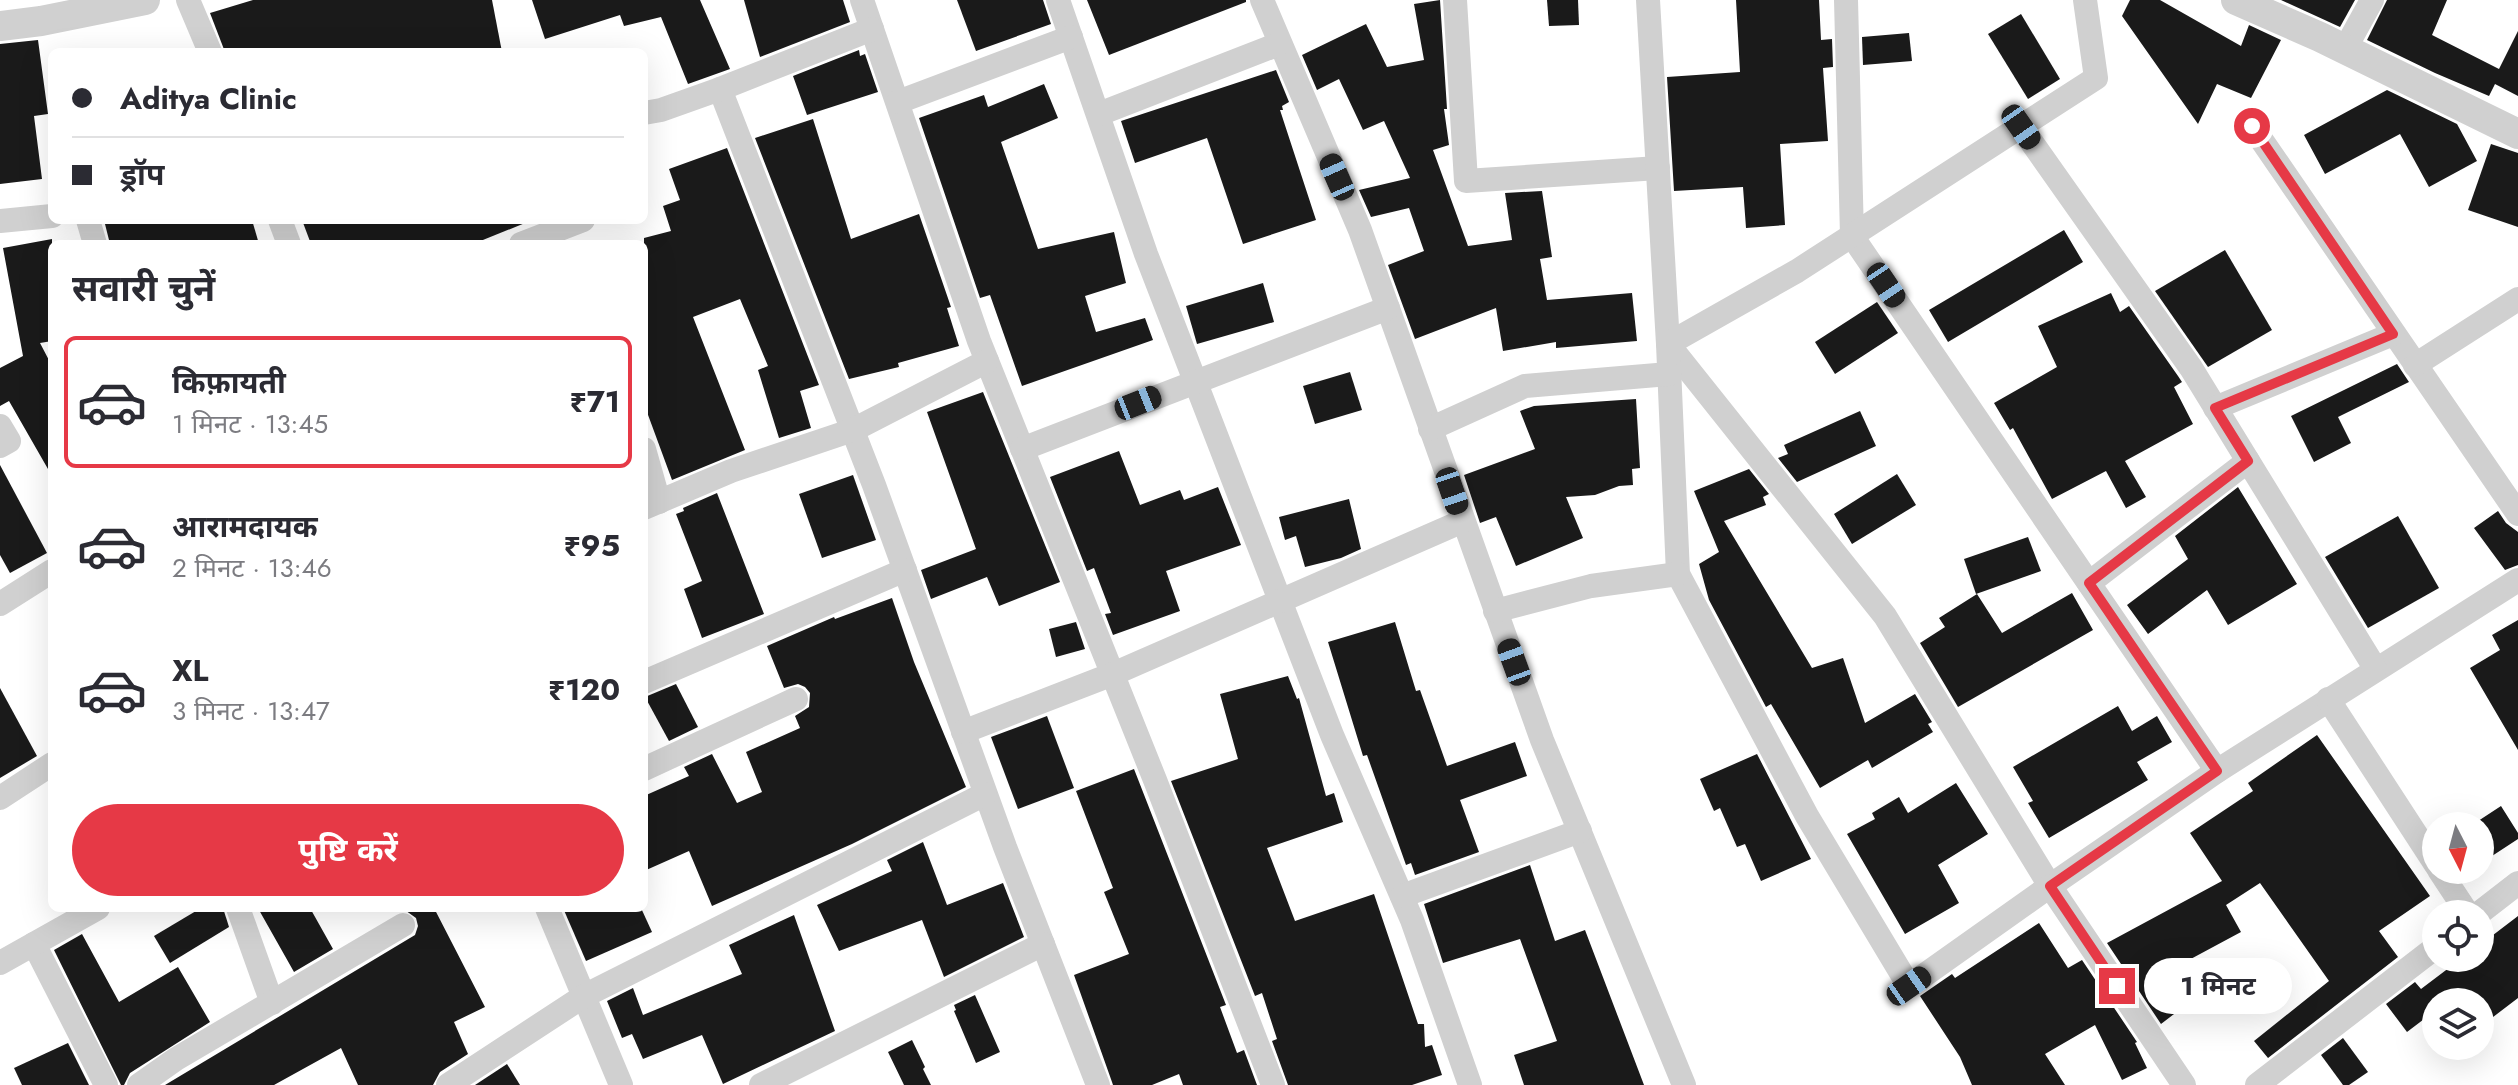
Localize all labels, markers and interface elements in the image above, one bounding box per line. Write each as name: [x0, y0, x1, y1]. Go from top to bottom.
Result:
text: Aditya Clinic: [120, 77, 297, 120]
car: [1997, 100, 2045, 154]
route start: [2234, 108, 2270, 144]
car: [1316, 150, 1358, 204]
text: ड्रॉप: [120, 153, 164, 196]
car: [1863, 258, 1909, 312]
text: सवारी चुनें: [72, 262, 215, 314]
text: किफ़ायती: [172, 361, 286, 404]
icon: car: [76, 366, 148, 438]
text: ₹71: [569, 380, 620, 423]
car: [1111, 383, 1165, 423]
text: 1 मिनट · 13:45: [172, 405, 328, 443]
car: [1433, 464, 1471, 518]
text: आरामदायक: [172, 505, 318, 548]
icon: car: [76, 510, 148, 582]
text: ₹95: [563, 524, 620, 567]
text: 2 मिनट · 13:46: [172, 549, 332, 587]
car: [1495, 635, 1533, 689]
text: XL: [172, 649, 208, 692]
icon: car: [76, 654, 148, 726]
text: ₹120: [548, 668, 620, 711]
text: 3 मिनट · 13:47: [172, 692, 330, 730]
button: पुष्टि करें: [72, 804, 624, 896]
north arrow: [2422, 812, 2494, 884]
map controls: [2422, 812, 2494, 1060]
button: locate: [2422, 900, 2494, 972]
callout: 1 मिनट: [2145, 958, 2293, 1014]
car: [1882, 962, 1936, 1010]
text: 1 मिनट: [2180, 967, 2256, 1005]
route end: [2099, 968, 2135, 1004]
button: layers: [2422, 988, 2494, 1060]

